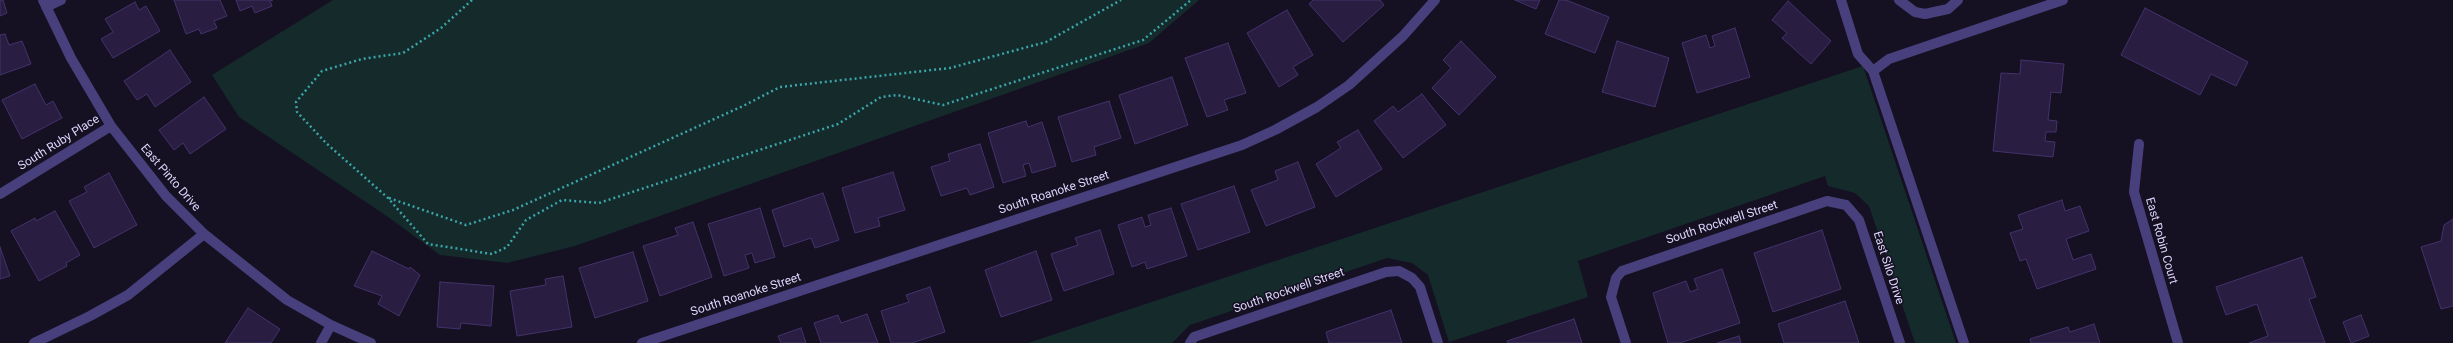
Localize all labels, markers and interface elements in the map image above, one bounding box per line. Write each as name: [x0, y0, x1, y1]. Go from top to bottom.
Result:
street label: South Ruby Place: [16, 112, 102, 174]
street label: East Pinto Drive: [137, 142, 203, 214]
street label: South Roanoke Street: [997, 168, 1111, 218]
street label: East Robin Court: [2142, 196, 2180, 286]
street label: South Rockwell Street: [1664, 198, 1780, 248]
street label: East Silo Drive: [1869, 230, 1907, 306]
street label: South Rockwell Street: [1232, 265, 1346, 317]
street label: South Roanoke Street: [689, 270, 803, 320]

